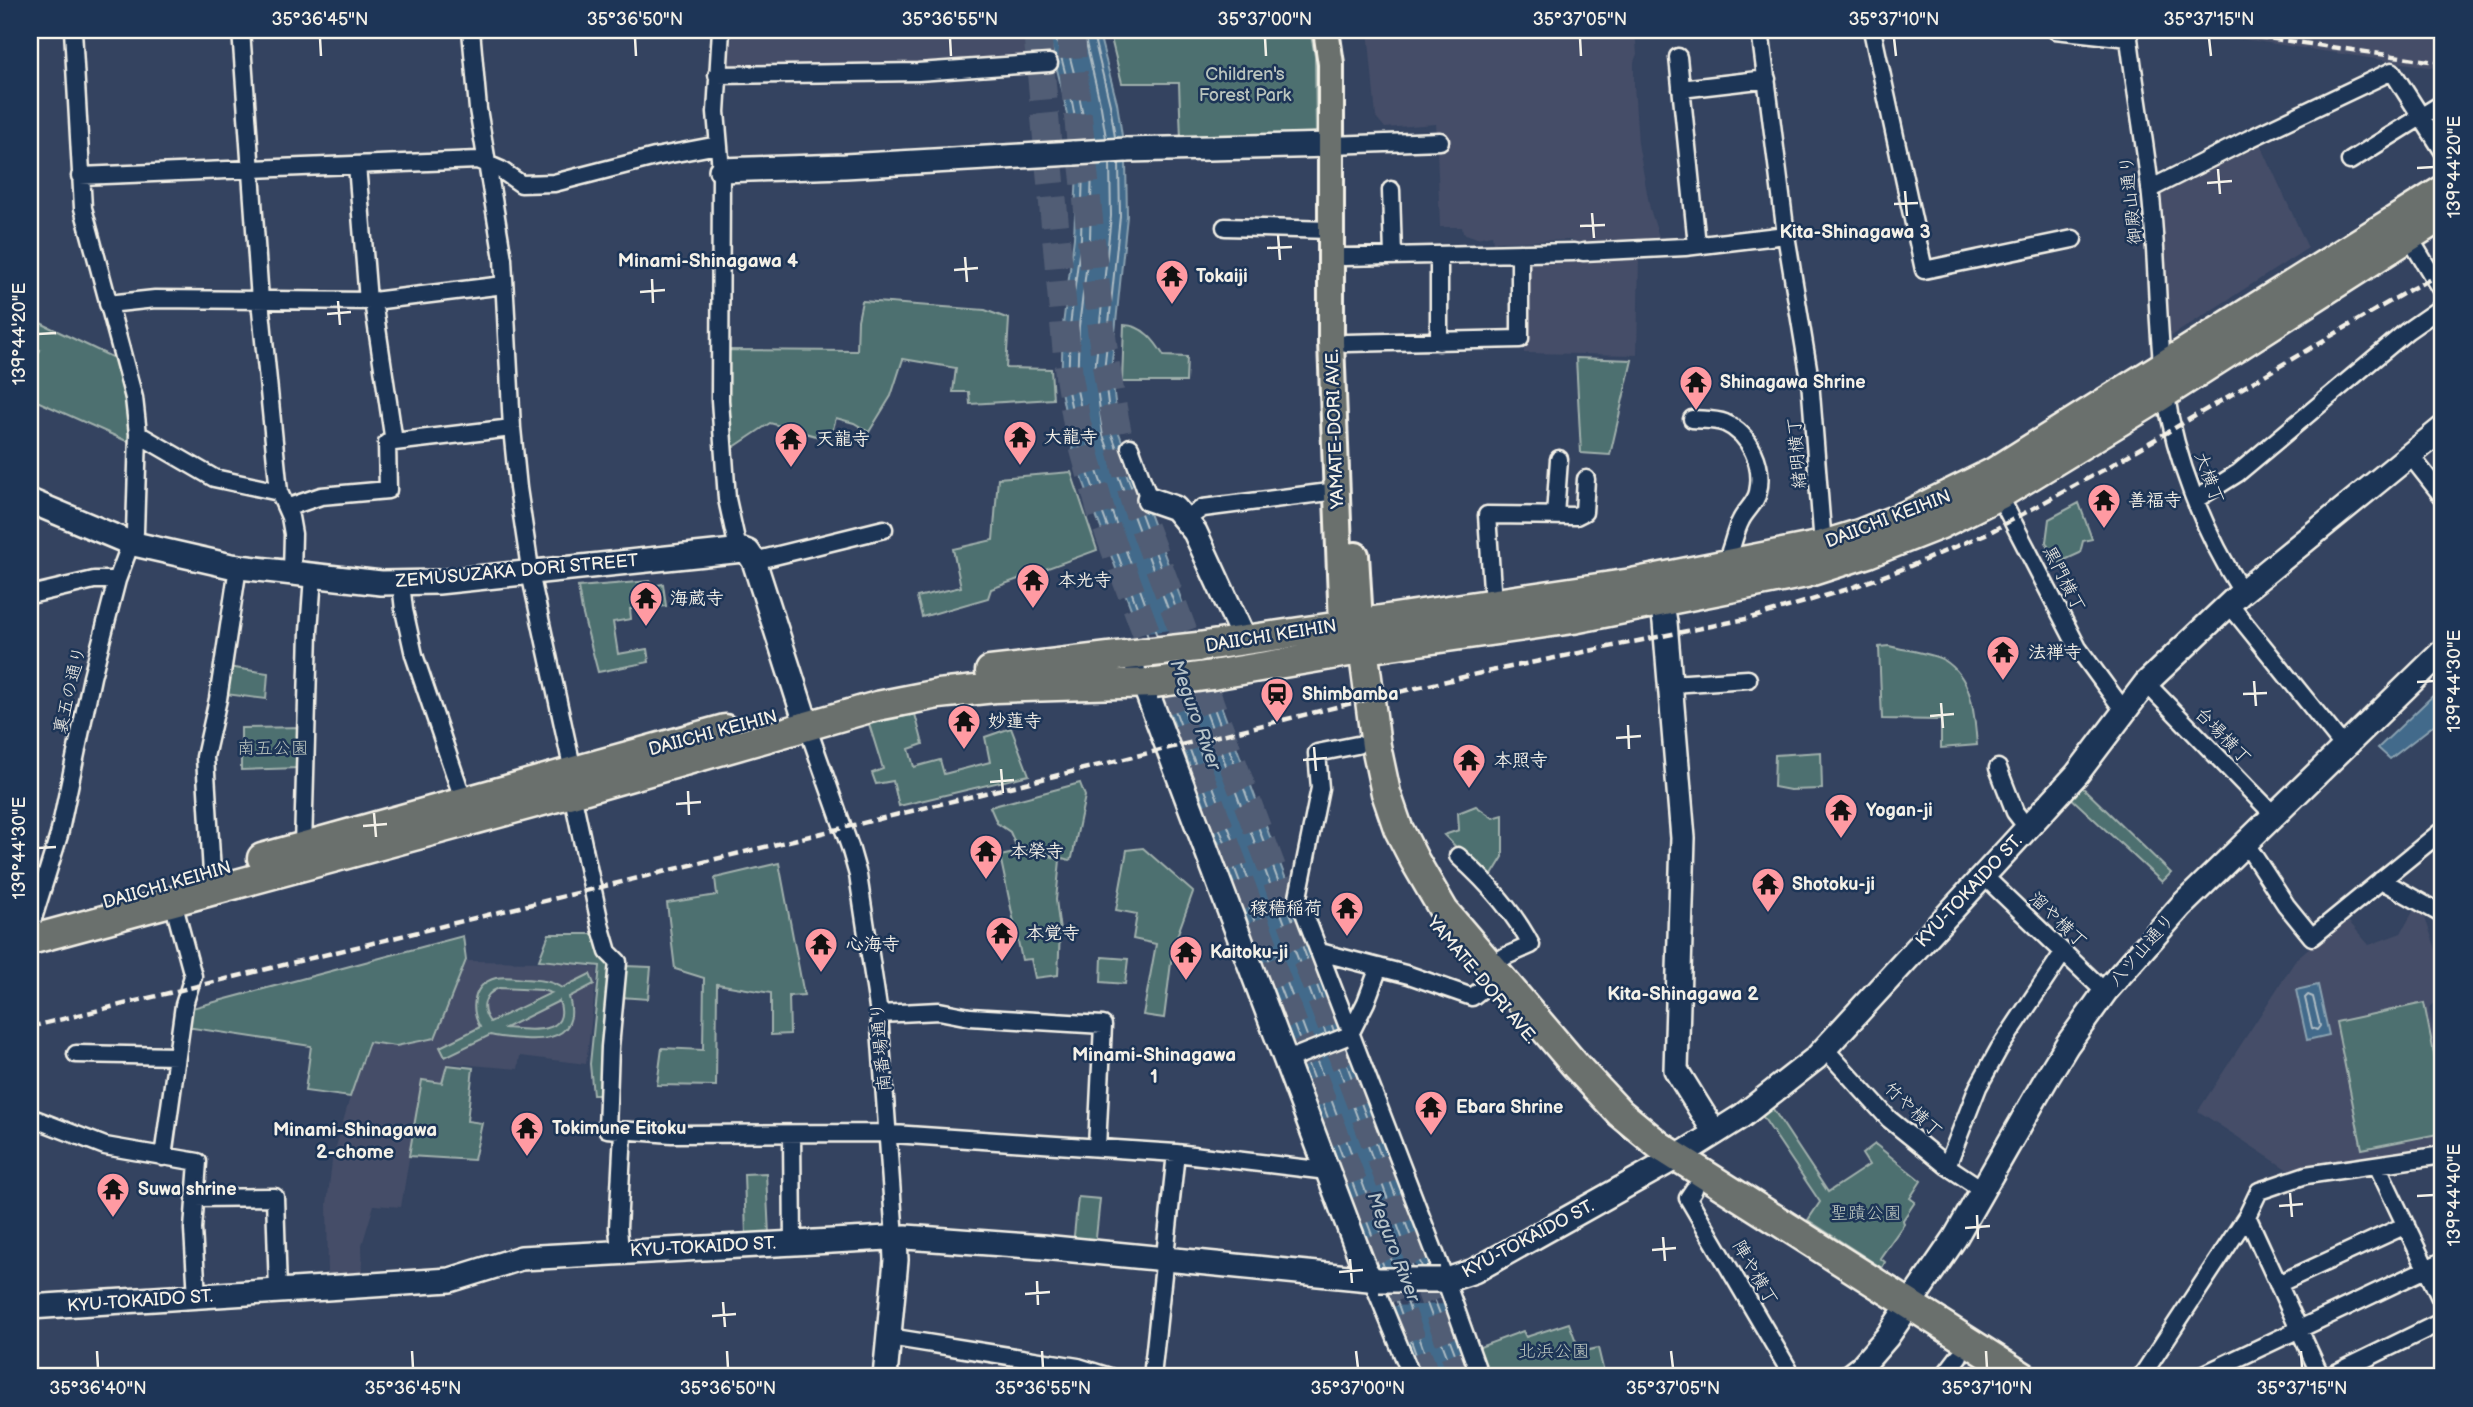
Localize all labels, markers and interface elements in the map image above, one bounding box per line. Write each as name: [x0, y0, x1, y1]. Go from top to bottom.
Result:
text: 35°36'45"N: [271, 9, 369, 30]
text: 35°36'50"N: [587, 9, 683, 30]
text: 35°36'55"N: [902, 9, 998, 30]
text: 35°37'00"N: [1218, 9, 1312, 30]
text: 35°37'05"N: [1533, 9, 1627, 30]
text: 35°37'10"N: [1848, 9, 1940, 30]
text: 35°37'15"N: [2164, 9, 2254, 30]
park label: Children's Forest Park: [1199, 64, 1291, 106]
text: 139°44'20"E: [2444, 116, 2465, 218]
street label: 御殿山通り: [2116, 154, 2146, 246]
district label: Kita-Shinagawa 3: [1779, 221, 1931, 244]
district label: Minami-Shinagawa 4: [618, 250, 798, 273]
temple icon: Tokaiji: [1153, 257, 1191, 306]
place label: Tokaiji: [1196, 266, 1248, 287]
text: 139°44'20"E: [9, 283, 30, 385]
street label: YAMATE-DORI AVE.: [1322, 349, 1348, 510]
temple icon: Shinagawa Shrine: [1677, 363, 1715, 412]
place label: Shinagawa Shrine: [1720, 372, 1866, 393]
street label: 緒明横丁: [1783, 416, 1811, 490]
temple icon: 大龍寺: [1001, 418, 1039, 467]
temple icon: 天龍寺: [772, 420, 810, 469]
place label: 大龍寺: [1044, 427, 1098, 448]
place label: 天龍寺: [816, 429, 870, 450]
street label: 大横丁: [2190, 449, 2228, 507]
temple icon: 善福寺: [2085, 481, 2123, 530]
street label: DAIICHI KEIHIN: [1822, 485, 1954, 553]
place label: 善福寺: [2128, 490, 2182, 511]
street label: 黒門横丁: [2038, 542, 2090, 616]
street label: ZEMUSUZAKA DORI STREET: [394, 550, 639, 592]
temple icon: 本光寺: [1014, 561, 1052, 610]
place label: 本光寺: [1058, 570, 1112, 591]
temple icon: 海蔵寺: [627, 579, 665, 628]
place label: 海蔵寺: [670, 588, 724, 609]
street label: DAIICHI KEIHIN: [1204, 615, 1338, 657]
text: 139°44'30"E: [2444, 629, 2465, 732]
temple icon: 法禅寺: [1984, 633, 2022, 682]
place label: 法禅寺: [2028, 642, 2082, 663]
street label: 裏五の通り: [50, 644, 90, 736]
water label: Meguro River: [1164, 657, 1226, 774]
station icon: Shimbamba: [1258, 675, 1296, 724]
place label: Shimbamba: [1302, 684, 1399, 705]
temple icon: 妙蓮寺: [945, 702, 983, 751]
street label: 台場横丁: [2190, 703, 2256, 769]
street label: DAIICHI KEIHIN: [646, 706, 780, 760]
place label: 妙蓮寺: [988, 711, 1042, 732]
park label: 南五公園: [237, 738, 309, 759]
temple icon: 本照寺: [1450, 741, 1488, 790]
place label: 本照寺: [1494, 750, 1548, 771]
temple icon: Yogan-ji: [1822, 791, 1860, 840]
text: 139°44'30"E: [9, 796, 30, 899]
place label: Yogan-ji: [1866, 800, 1933, 821]
street label: KYU-TOKAIDO ST.: [1912, 830, 2026, 952]
temple icon: 本榮寺: [967, 832, 1005, 881]
place label: 本榮寺: [1010, 841, 1064, 862]
street label: DAIICHI KEIHIN: [100, 857, 234, 913]
temple icon: Shotoku-ji: [1749, 865, 1787, 914]
place label: Shotoku-ji: [1792, 874, 1875, 895]
street label: 溜や横丁: [2025, 887, 2091, 953]
temple icon: 稼穡稲荷: [1328, 889, 1366, 938]
place label: 稼穡稲荷: [1250, 898, 1322, 919]
street label: 八ツ山通り: [2105, 909, 2179, 991]
street label: YAMATE-DORI AVE.: [1422, 911, 1541, 1048]
temple icon: 本覚寺: [983, 914, 1021, 963]
place label: 本覚寺: [1026, 923, 1080, 944]
temple icon: 心海寺: [802, 925, 840, 974]
temple icon: Kaitoku-ji: [1167, 933, 1205, 982]
place label: 心海寺: [846, 934, 900, 955]
place label: Kaitoku-ji: [1210, 942, 1288, 963]
district label: Kita-Shinagawa 2: [1607, 983, 1759, 1006]
street label: 南番場通り: [867, 1001, 895, 1093]
district label: Minami-Shinagawa 1: [1072, 1044, 1236, 1089]
street label: 竹や横丁: [1880, 1078, 1946, 1142]
temple icon: Ebara Shrine: [1412, 1088, 1450, 1137]
place label: Ebara Shrine: [1456, 1097, 1563, 1118]
temple icon: Tokimune Eitoku: [508, 1109, 546, 1158]
place label: Tokimune Eitoku: [552, 1118, 686, 1139]
district label: Minami-Shinagawa 2-chome: [273, 1119, 437, 1164]
text: 139°44'40"E: [2444, 1143, 2465, 1246]
temple icon: Suwa shrine: [94, 1170, 132, 1219]
place label: Suwa shrine: [138, 1179, 237, 1200]
water label: Meguro River: [1362, 1189, 1425, 1306]
street label: KYU-TOKAIDO ST.: [1459, 1195, 1597, 1283]
park label: 聖蹟公園: [1830, 1203, 1902, 1224]
street label: KYU-TOKAIDO ST.: [630, 1233, 776, 1261]
street label: 陣や横丁: [1728, 1237, 1782, 1309]
street label: KYU-TOKAIDO ST.: [66, 1285, 214, 1317]
park label: 北浜公園: [1518, 1341, 1590, 1362]
text: 35°36'40"N: [49, 1378, 147, 1399]
text: 35°36'45"N: [364, 1378, 462, 1399]
text: 35°36'50"N: [680, 1378, 776, 1399]
text: 35°36'55"N: [995, 1378, 1091, 1399]
text: 35°37'00"N: [1311, 1378, 1405, 1399]
text: 35°37'05"N: [1626, 1378, 1720, 1399]
text: 35°37'10"N: [1941, 1378, 2033, 1399]
text: 35°37'15"N: [2257, 1378, 2347, 1399]

